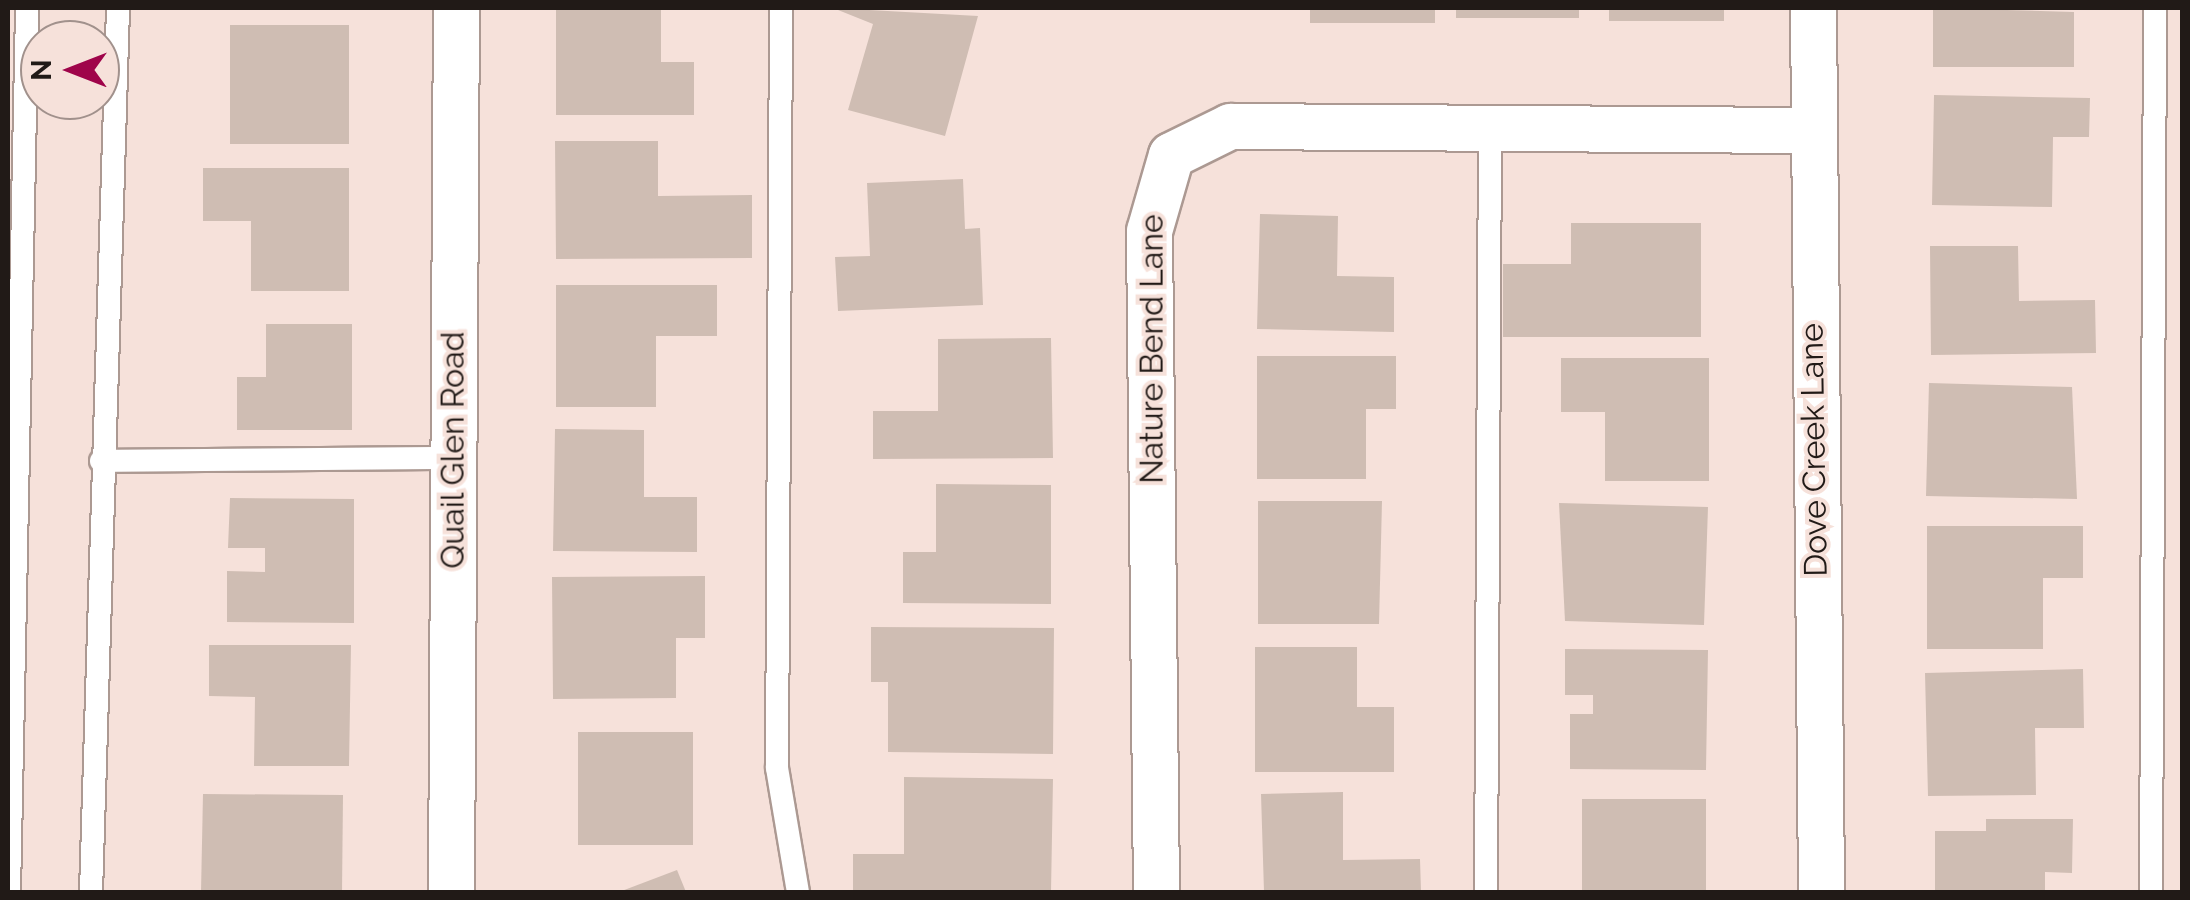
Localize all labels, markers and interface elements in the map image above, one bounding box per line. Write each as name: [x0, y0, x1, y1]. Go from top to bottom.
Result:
north arrow: [20, 20, 120, 120]
text: N: [25, 59, 58, 81]
street label: Nature Bend Lane: [1133, 214, 1171, 484]
street label: Dove Creek Lane: [1793, 323, 1835, 577]
street label: Quail Glen Road: [434, 331, 472, 569]

